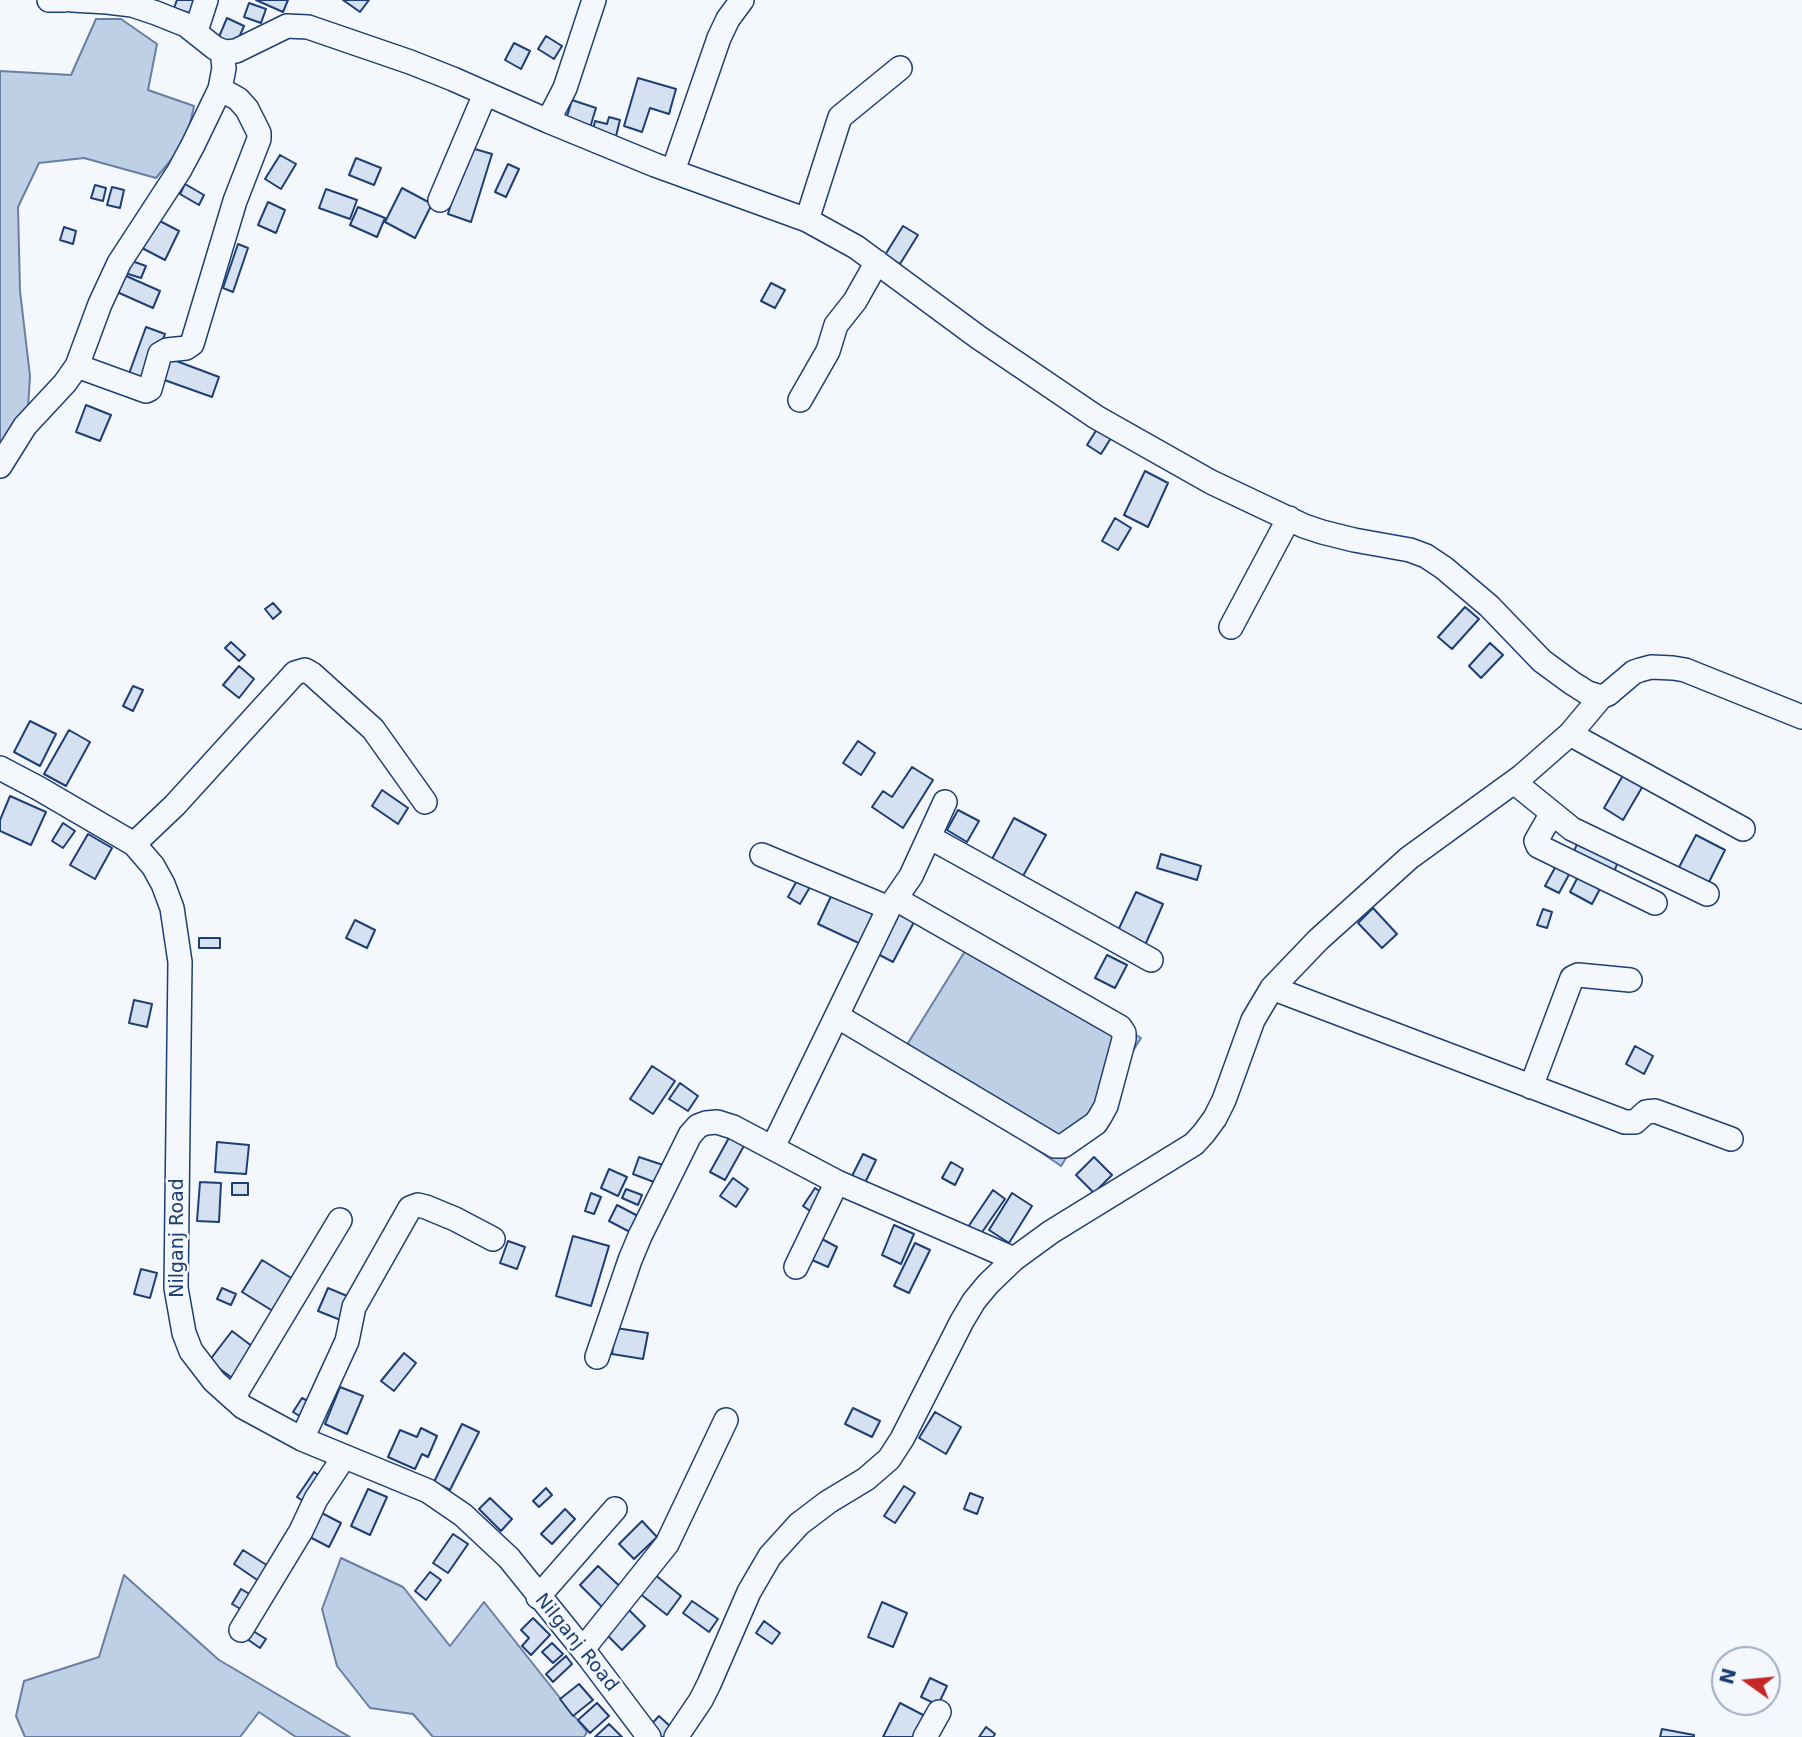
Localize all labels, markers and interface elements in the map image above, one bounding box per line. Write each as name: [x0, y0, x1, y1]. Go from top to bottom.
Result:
street label: Nilganj Road: [167, 1178, 189, 1298]
street label: Nilganj Road: [530, 1589, 622, 1697]
north arrow: [1711, 1646, 1781, 1716]
text: N: [1715, 1666, 1740, 1687]

